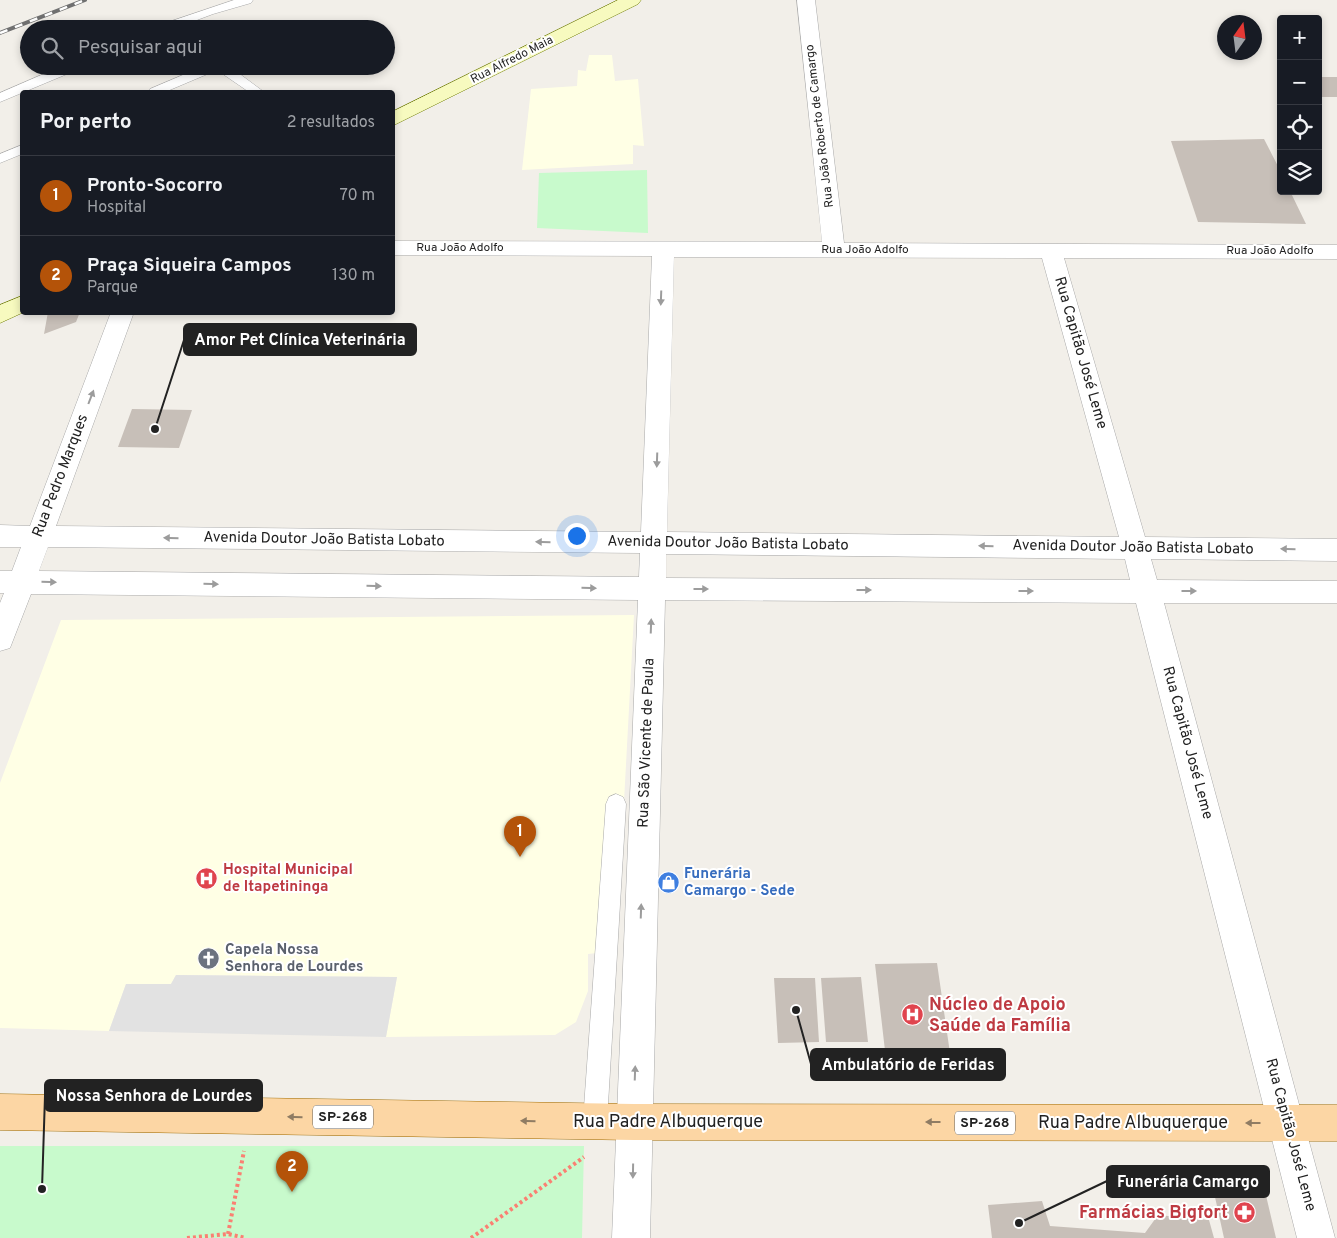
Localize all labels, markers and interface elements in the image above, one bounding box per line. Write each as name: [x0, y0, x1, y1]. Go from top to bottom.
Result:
north arrow: [1217, 15, 1262, 60]
map controls: [1277, 15, 1322, 195]
button: +: [1277, 15, 1322, 60]
search box: [20, 20, 395, 75]
street label: Rua Alfredo Maia: [468, 32, 556, 88]
icon: search: [38, 34, 66, 62]
text: Pesquisar aqui: [78, 36, 202, 60]
street label: Rua João Roberto de Camargo: [802, 43, 838, 208]
button: −: [1277, 60, 1322, 105]
button: locate: [1277, 105, 1322, 150]
text: Por perto: [40, 109, 132, 136]
text: 2 resultados: [287, 113, 375, 133]
button: layers: [1277, 150, 1322, 195]
text: Pronto-Socorro: [87, 174, 223, 198]
text: 1: [53, 186, 59, 206]
text: 70 m: [340, 186, 375, 206]
text: Hospital: [87, 198, 146, 218]
street label: Rua João Adolfo: [416, 240, 504, 256]
street label: Rua João Adolfo: [821, 242, 909, 258]
street label: Rua João Adolfo: [1226, 243, 1314, 259]
text: Praça Siqueira Campos: [87, 254, 292, 278]
text: 2: [51, 266, 61, 286]
text: 130 m: [332, 266, 375, 286]
street label: Rua Capitão José Leme: [1049, 275, 1111, 431]
text: Parque: [87, 278, 138, 298]
one-way arrow: [657, 290, 665, 306]
callout: Amor Pet Clínica Veterinária: [184, 324, 416, 355]
text: Amor Pet Clínica Veterinária: [194, 331, 406, 351]
one-way arrow: [87, 389, 95, 404]
street label: Rua Pedro Marques: [29, 412, 93, 540]
one-way arrow: [652, 452, 660, 468]
your location: [564, 523, 590, 549]
street label: Avenida Doutor João Batista Lobato: [203, 528, 445, 552]
street label: Avenida Doutor João Batista Lobato: [607, 532, 849, 556]
one-way arrow: [163, 534, 179, 542]
street label: Avenida Doutor João Batista Lobato: [1012, 536, 1254, 560]
one-way arrow: [535, 538, 551, 546]
one-way arrow: [978, 542, 994, 550]
one-way arrow: [1280, 545, 1296, 553]
one-way arrow: [41, 578, 57, 586]
one-way arrow: [203, 580, 219, 588]
one-way arrow: [366, 582, 382, 590]
one-way arrow: [581, 584, 597, 592]
one-way arrow: [693, 585, 709, 593]
one-way arrow: [856, 586, 872, 594]
one-way arrow: [1018, 587, 1034, 595]
one-way arrow: [1181, 587, 1197, 595]
one-way arrow: [648, 618, 656, 634]
street label: Rua São Vicente de Paula: [635, 658, 659, 828]
street label: Rua Capitão José Leme: [1157, 664, 1217, 822]
pin: 1: [504, 816, 536, 857]
place label: Hospital Municipal de Itapetininga: [223, 861, 353, 897]
place label: Funerária Camargo - Sede: [684, 865, 795, 901]
hospital icon: Hospital Municipal de Itapetininga: [195, 867, 219, 891]
shop icon: Funerária Camargo - Sede: [656, 871, 680, 895]
one-way arrow: [637, 903, 645, 919]
place label: Capela Nossa Senhora de Lourdes: [225, 941, 363, 977]
church icon: Capela Nossa Senhora de Lourdes: [197, 947, 221, 971]
place label: Núcleo de Apoio Saúde da Família: [929, 994, 1071, 1038]
hospital icon: Núcleo de Apoio Saúde da Família: [901, 1003, 925, 1027]
callout: Ambulatório de Feridas: [811, 1049, 1005, 1080]
text: Ambulatório de Feridas: [821, 1056, 995, 1076]
street label: Rua Capitão José Leme: [1260, 1056, 1320, 1214]
one-way arrow: [632, 1065, 640, 1081]
callout: Nossa Senhora de Lourdes: [45, 1080, 262, 1111]
text: Nossa Senhora de Lourdes: [56, 1087, 252, 1107]
road number: SP-268: [313, 1106, 373, 1128]
street label: Rua Padre Albuquerque: [573, 1111, 763, 1134]
one-way arrow: [287, 1112, 303, 1120]
road number: SP-268: [955, 1112, 1015, 1134]
street label: Rua Padre Albuquerque: [1038, 1112, 1228, 1135]
one-way arrow: [519, 1116, 535, 1124]
one-way arrow: [925, 1118, 941, 1126]
one-way arrow: [1245, 1119, 1261, 1127]
pin: 2: [276, 1151, 308, 1192]
one-way arrow: [629, 1163, 637, 1179]
callout: Funerária Camargo: [1107, 1166, 1269, 1197]
text: Funerária Camargo: [1117, 1173, 1259, 1193]
pharmacy icon: Farmácias Bigfort: [1232, 1201, 1256, 1225]
place label: Farmácias Bigfort: [1079, 1202, 1228, 1225]

